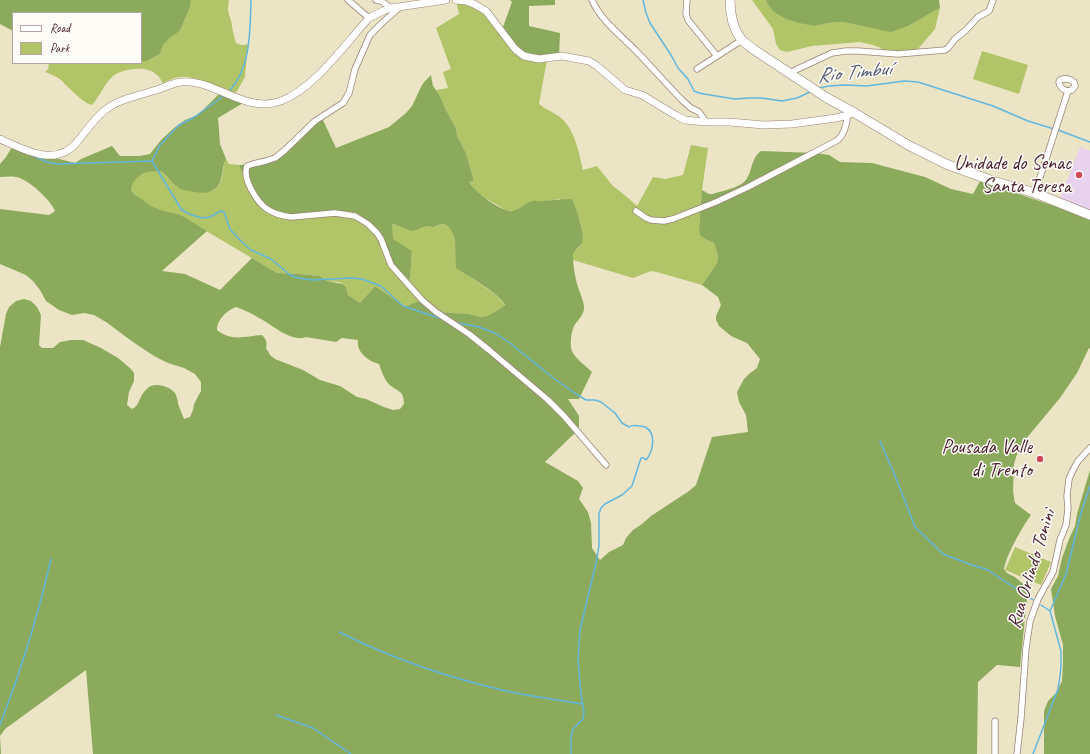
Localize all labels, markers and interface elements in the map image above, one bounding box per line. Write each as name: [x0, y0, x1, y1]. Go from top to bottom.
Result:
legend: [12, 12, 142, 64]
text: Road: [50, 20, 70, 36]
text: Park: [50, 40, 69, 56]
water label: Rio Timbuí: [816, 57, 892, 89]
place label: Unidade do Senac Santa Teresa: [954, 152, 1071, 199]
marker: Unidade do Senac Santa Teresa: [1074, 170, 1084, 180]
place label: Pousada Valle di Trento: [942, 436, 1032, 483]
marker: Pousada Valle di Trento: [1035, 454, 1045, 464]
street label: Rua Orlindo Tonini: [1002, 507, 1062, 631]

